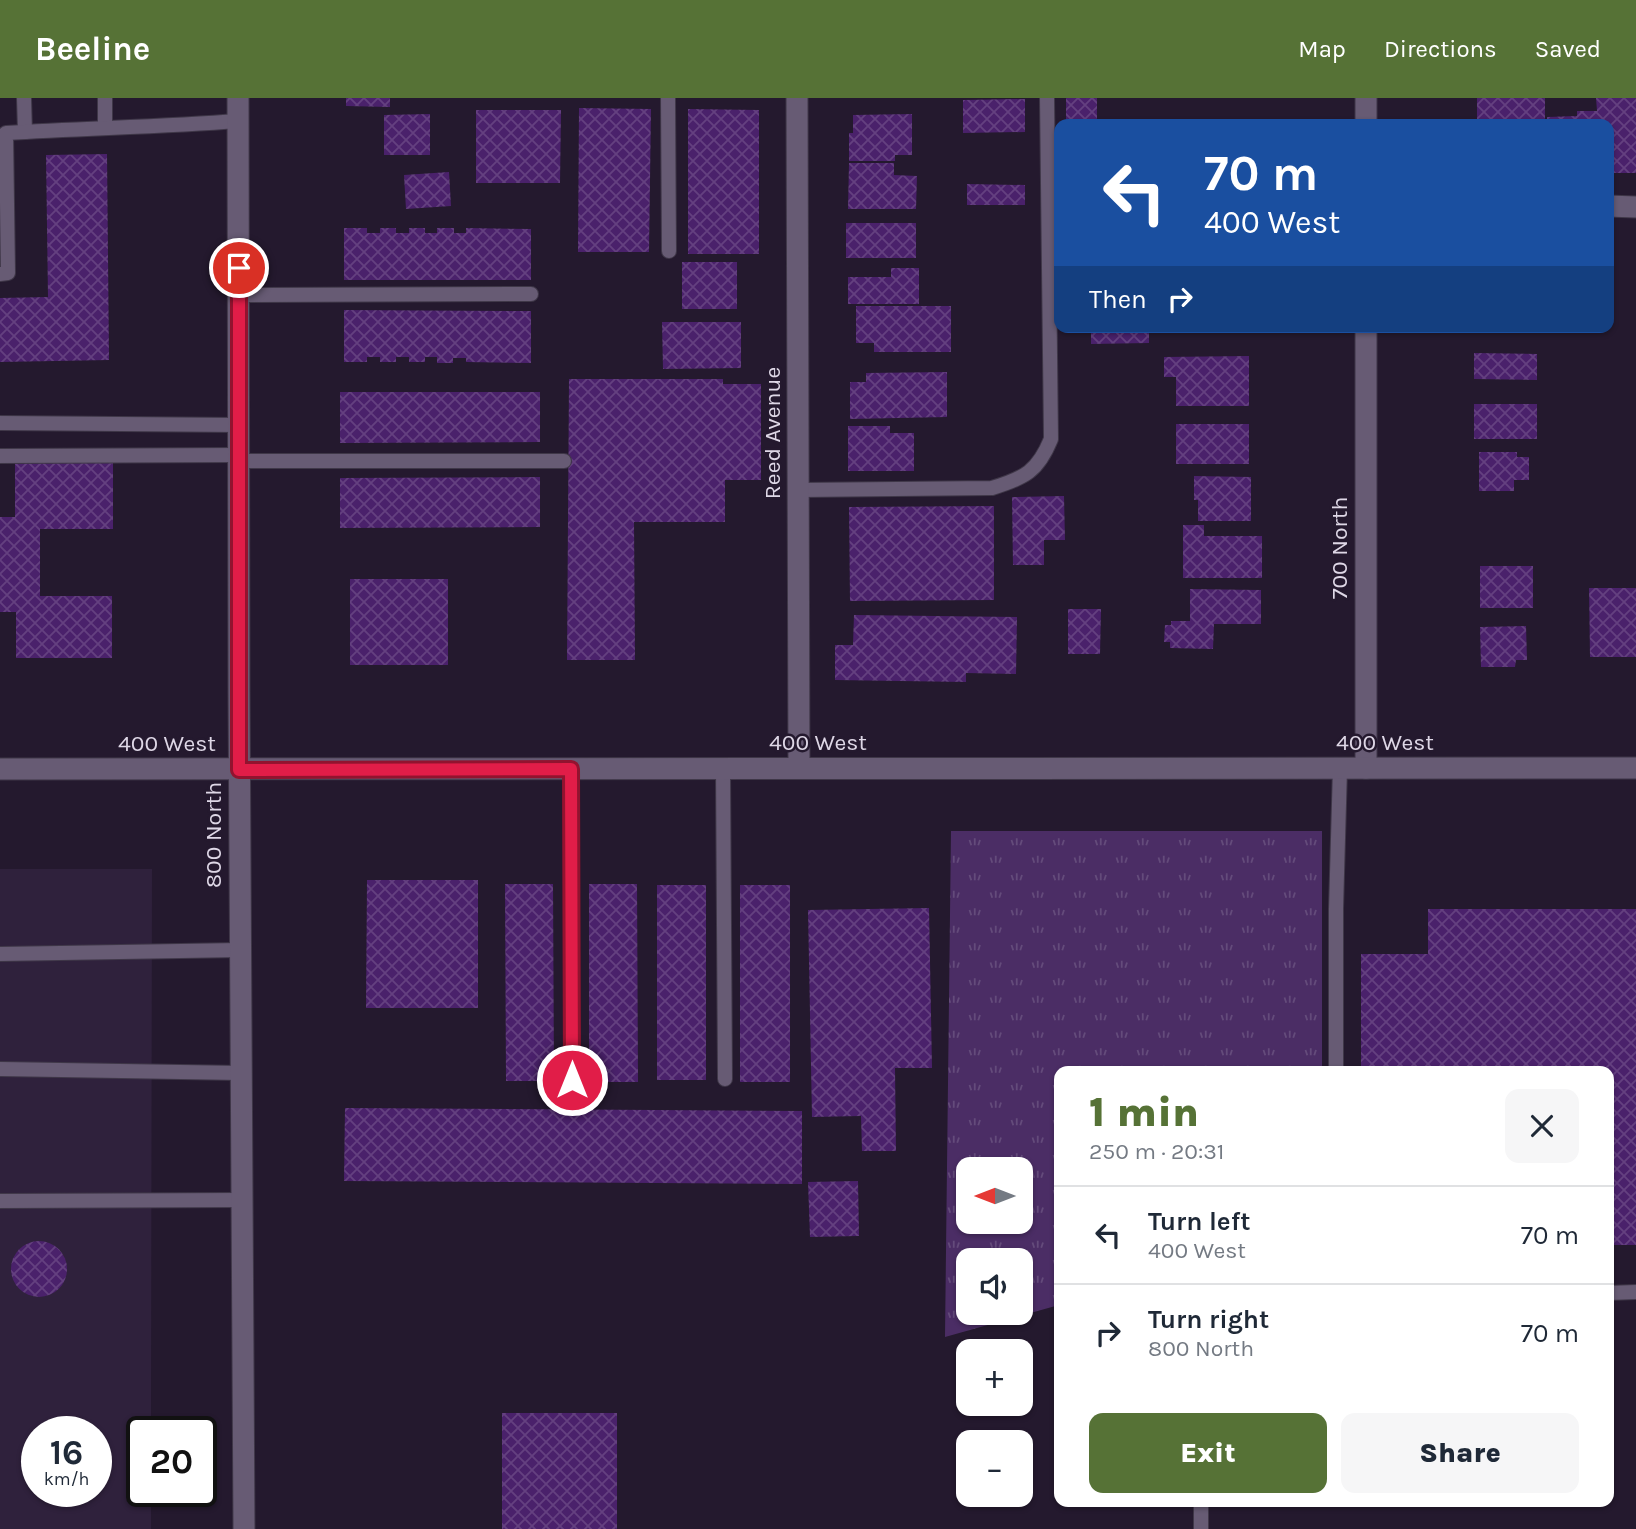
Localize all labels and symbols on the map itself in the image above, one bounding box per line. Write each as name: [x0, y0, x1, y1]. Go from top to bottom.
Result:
pin: [209, 238, 269, 298]
street label: Reed Avenue: [759, 367, 786, 499]
street label: 700 North: [1326, 497, 1353, 599]
street label: 400 West: [769, 729, 867, 756]
street label: 400 West: [1336, 729, 1434, 756]
street label: 400 West: [118, 730, 216, 757]
street label: 800 North: [200, 782, 227, 888]
position arrow: [535, 1043, 609, 1117]
north arrow: [956, 1157, 1032, 1234]
speed limit sign: 20: [126, 1416, 217, 1507]

